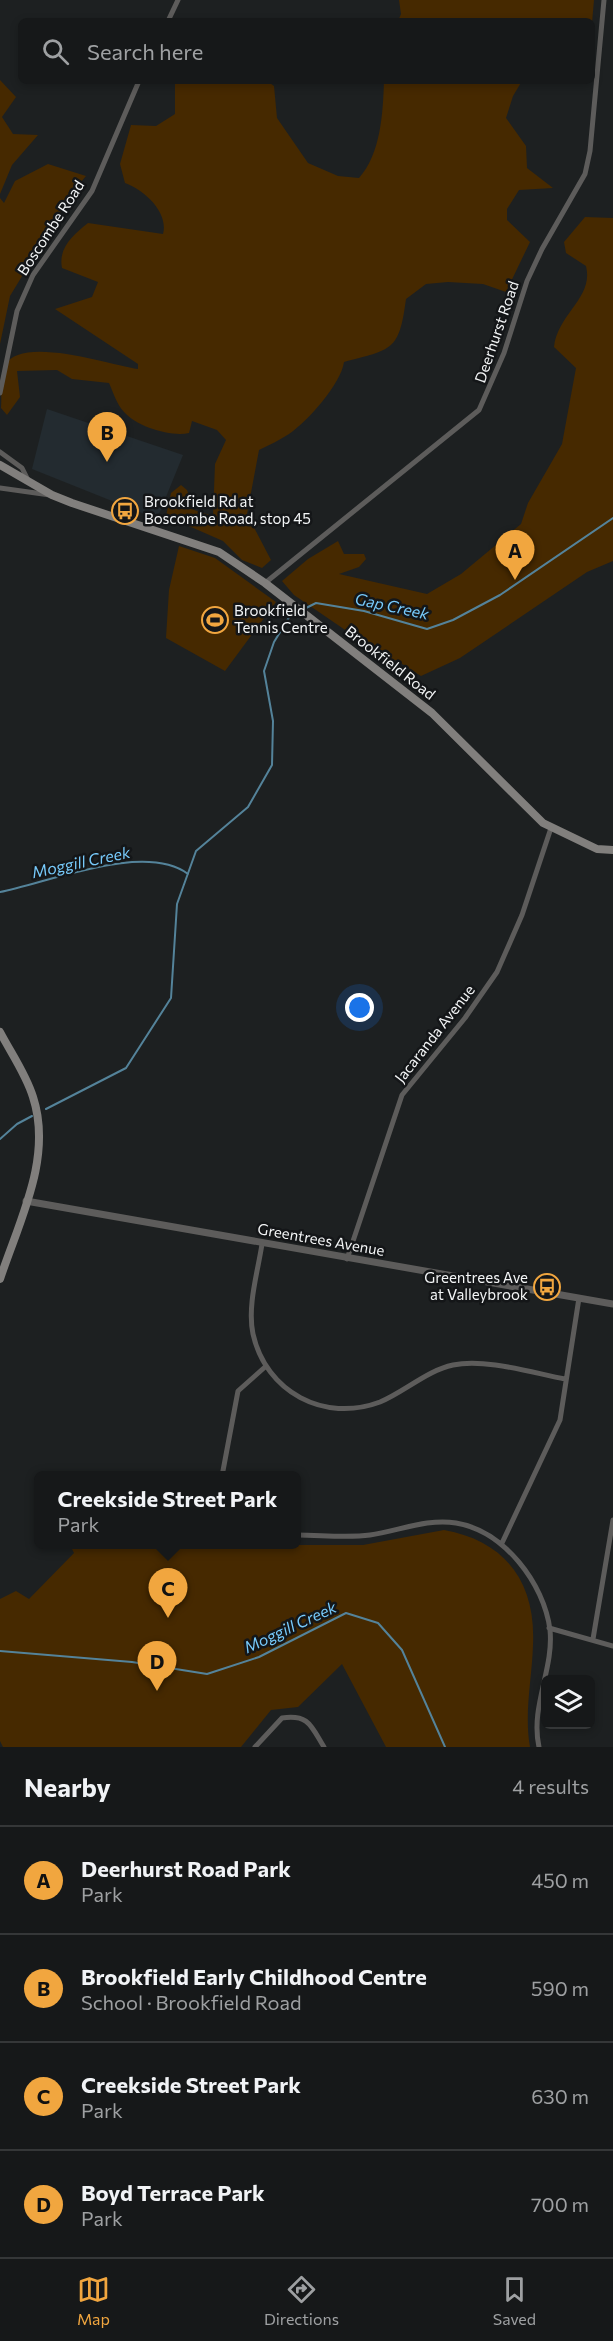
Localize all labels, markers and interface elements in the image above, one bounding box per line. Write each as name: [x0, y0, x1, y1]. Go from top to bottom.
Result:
search box: [18, 18, 595, 84]
icon: search: [39, 35, 72, 68]
text: Search here: [87, 38, 203, 65]
street label: Boscombe Road: [13, 177, 88, 278]
street label: Deerhurst Road: [470, 278, 522, 385]
pin: B: [88, 412, 126, 462]
place label: Brookfield Rd at Boscombe Road, stop 45: [144, 492, 311, 527]
bus stop icon: Brookfield Rd at Boscombe Road, stop 45: [110, 496, 140, 526]
pin: A: [496, 530, 534, 580]
water label: Gap Creek: [353, 588, 431, 623]
place label: Brookfield Tennis Centre: [234, 601, 328, 636]
sports icon: Brookfield Tennis Centre: [200, 605, 230, 635]
street label: Brookfield Road: [342, 621, 439, 703]
water label: Moggill Creek: [30, 842, 132, 881]
street label: Jacaranda Avenue: [390, 981, 478, 1086]
your location: [345, 993, 374, 1022]
street label: Greentrees Avenue: [256, 1219, 386, 1259]
place label: Greentrees Ave at Valleybrook: [424, 1268, 528, 1303]
bus stop icon: Greentrees Ave at Valleybrook: [532, 1272, 562, 1302]
popup: [34, 1471, 301, 1549]
text: Creekside Street Park: [58, 1485, 277, 1512]
text: Park: [58, 1512, 99, 1536]
pin: C: [148, 1568, 188, 1618]
water label: Moggill Creek: [240, 1597, 339, 1656]
pin: D: [138, 1642, 176, 1691]
map controls: [541, 1675, 595, 1729]
button: layers: [541, 1675, 595, 1729]
text: Nearby: [24, 1771, 111, 1802]
text: 4 results: [512, 1774, 589, 1798]
text: Deerhurst Road Park: [81, 1855, 291, 1882]
text: A: [36, 1868, 51, 1892]
text: 450 m: [531, 1868, 589, 1892]
text: Park: [81, 1882, 123, 1906]
text: Brookfield Early Childhood Centre: [81, 1963, 427, 1990]
text: B: [37, 1976, 50, 2000]
text: 590 m: [531, 1976, 589, 2000]
text: School · Brookfield Road: [81, 1990, 302, 2014]
text: Creekside Street Park: [81, 2071, 301, 2098]
text: C: [37, 2084, 50, 2108]
text: 630 m: [531, 2084, 589, 2108]
text: Park: [81, 2098, 123, 2122]
text: Boyd Terrace Park: [81, 2179, 265, 2206]
text: D: [36, 2192, 51, 2216]
text: 700 m: [531, 2192, 589, 2216]
text: Park: [81, 2206, 123, 2230]
tab: Map: [77, 2273, 110, 2328]
tab: Directions: [264, 2273, 339, 2328]
tab: Saved: [493, 2273, 536, 2328]

